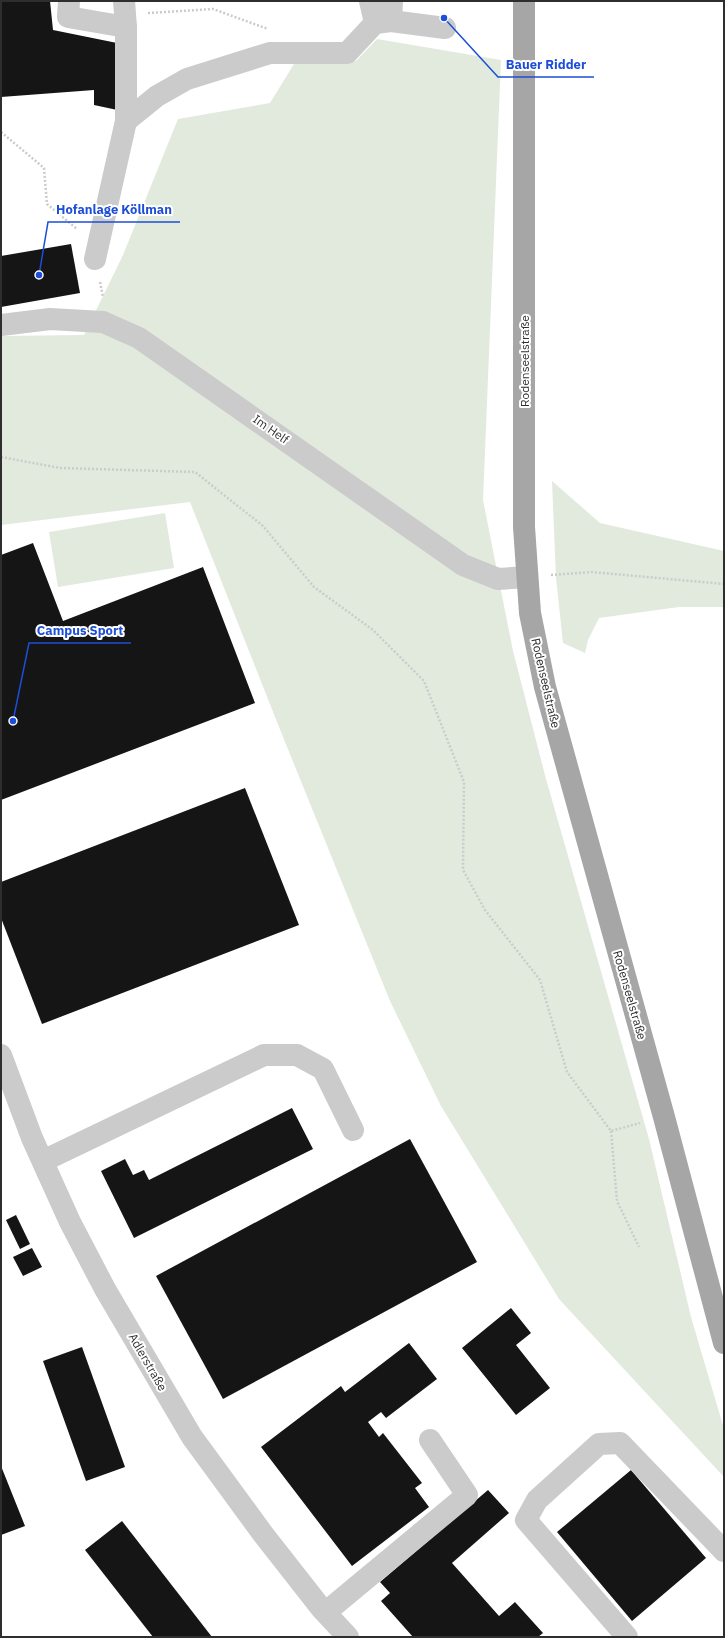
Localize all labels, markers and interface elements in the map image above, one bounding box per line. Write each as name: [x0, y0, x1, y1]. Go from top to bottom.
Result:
callout: Bauer Ridder: [498, 52, 594, 77]
text: Bauer Ridder: [506, 56, 586, 73]
callout: Hofanlage Köllman: [48, 197, 180, 222]
text: Hofanlage Köllman: [56, 201, 172, 218]
street label: Rodenseelstraße: [517, 315, 532, 407]
street label: Im Helf: [250, 411, 292, 447]
callout: Campus Sport: [29, 618, 131, 643]
text: Campus Sport: [37, 622, 123, 639]
street label: Rodenseelstraße: [528, 637, 564, 730]
street label: Rodenseelstraße: [610, 949, 650, 1042]
street label: Adlerstraße: [126, 1331, 171, 1394]

